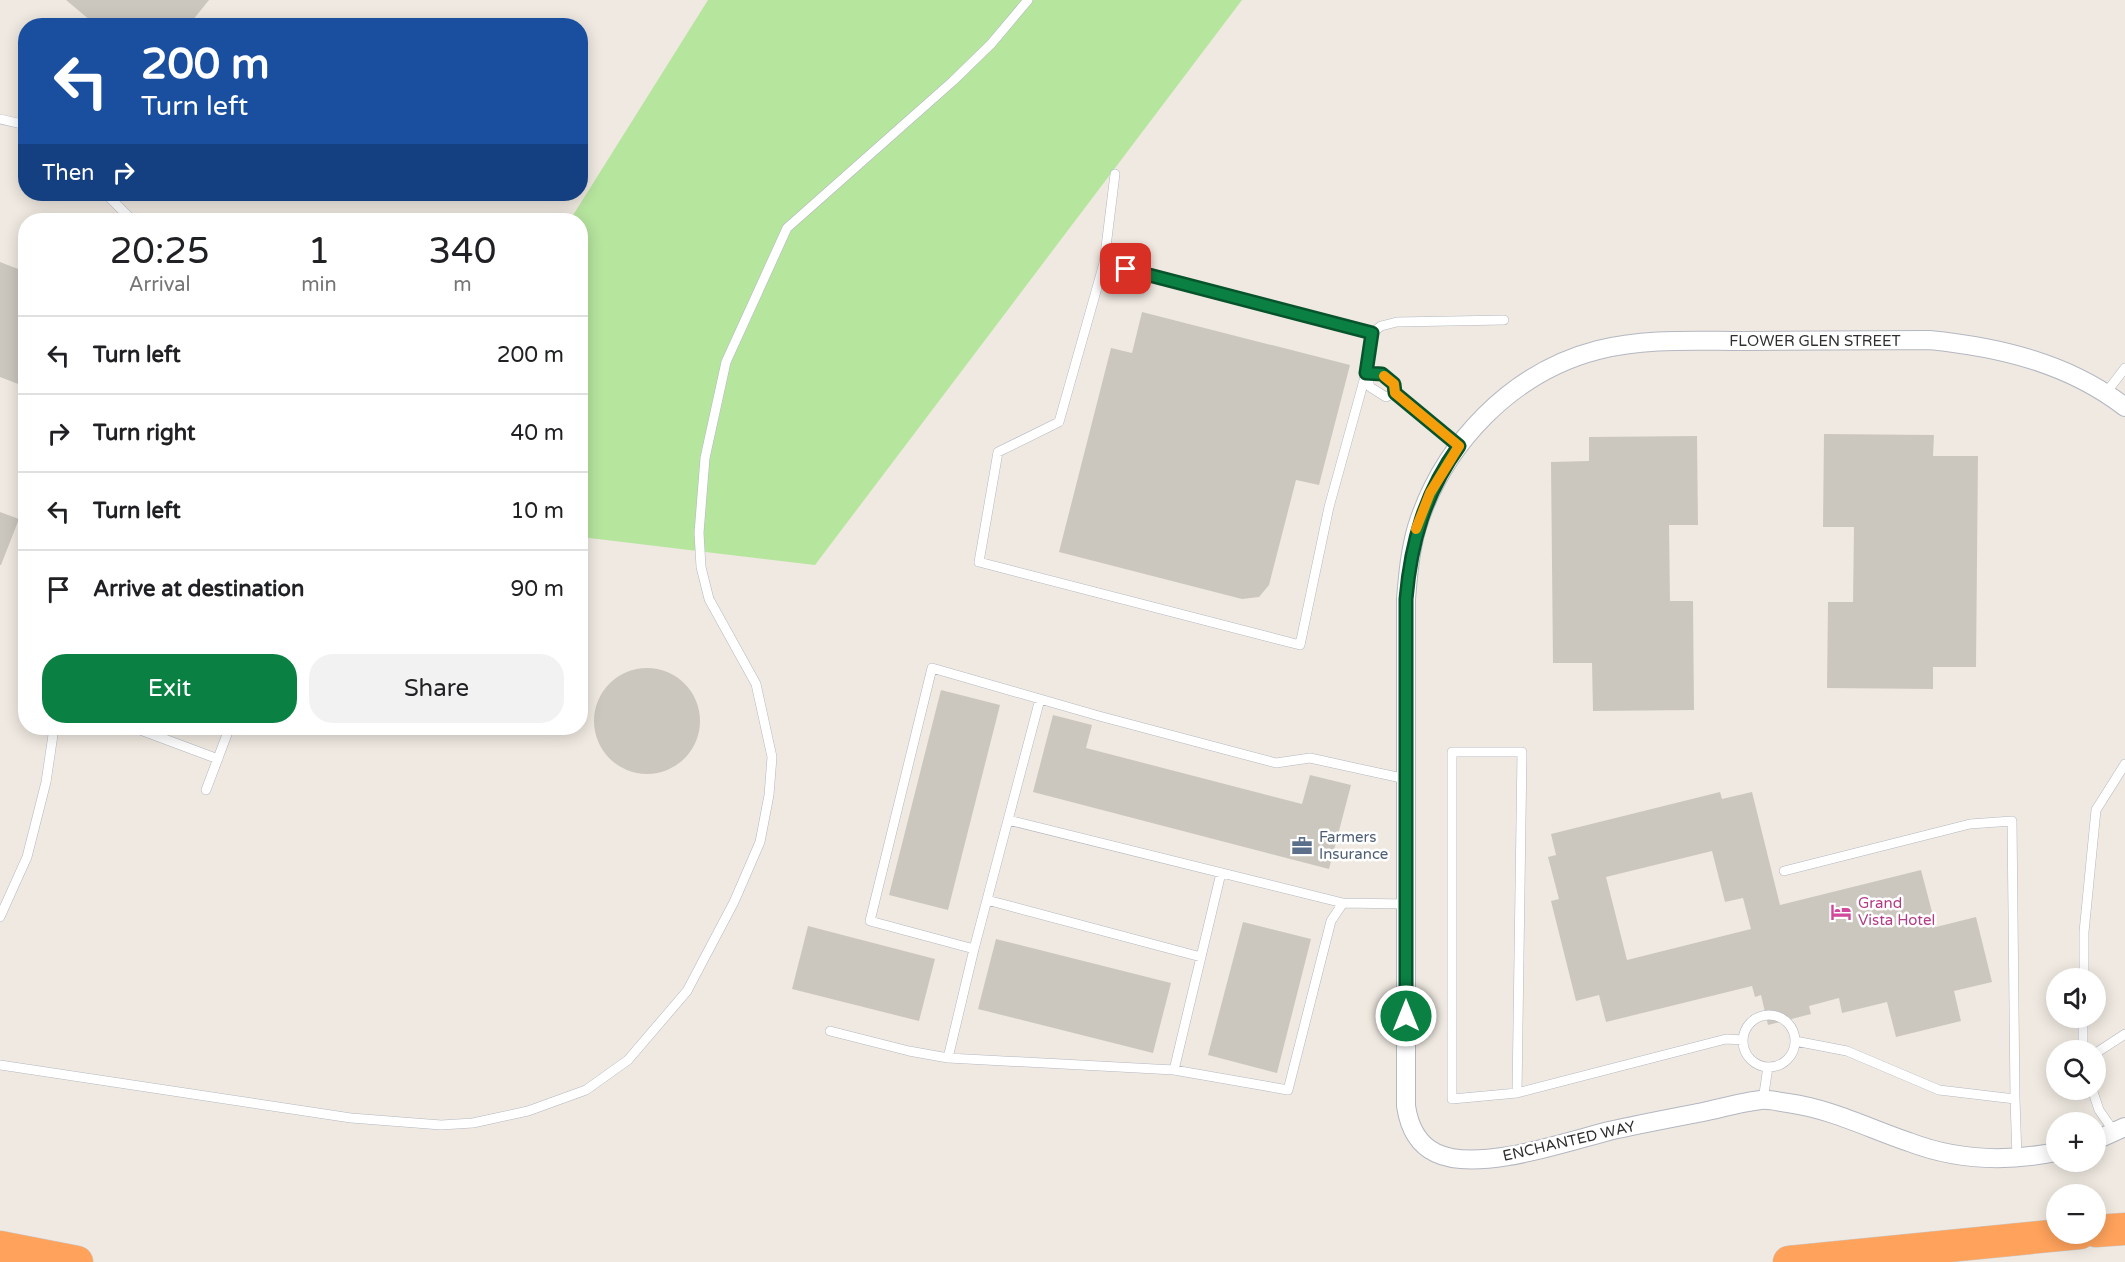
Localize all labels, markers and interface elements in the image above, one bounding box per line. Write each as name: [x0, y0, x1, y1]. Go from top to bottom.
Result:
text: 200 m: [141, 39, 270, 90]
icon: left: [42, 42, 120, 120]
text: Turn left: [141, 90, 248, 123]
icon: right: [107, 156, 140, 189]
text: Then: [42, 160, 95, 186]
text: 20:25: [110, 230, 210, 273]
text: 1: [308, 230, 330, 273]
text: 340: [428, 230, 496, 273]
pin: [1100, 243, 1151, 294]
icon: arrive: [1109, 252, 1142, 285]
text: Arrival: [129, 273, 191, 297]
text: min: [301, 273, 337, 297]
text: m: [453, 273, 472, 297]
street label: FLOWER GLEN STREET: [1729, 332, 1901, 350]
icon: left: [42, 339, 75, 372]
text: Turn left: [93, 342, 181, 368]
text: 200 m: [497, 342, 564, 368]
icon: right: [42, 417, 75, 450]
text: Turn right: [93, 420, 195, 446]
text: 40 m: [510, 420, 564, 446]
icon: left: [42, 495, 75, 528]
text: Turn left: [93, 498, 181, 524]
text: 10 m: [510, 498, 564, 524]
icon: arrive: [42, 573, 75, 606]
text: Arrive at destination: [93, 576, 304, 602]
text: 90 m: [510, 576, 564, 602]
button: Exit: [42, 654, 297, 723]
button: Share: [309, 654, 564, 723]
place label: Farmers Insurance: [1319, 828, 1388, 863]
office icon: Farmers Insurance: [1290, 834, 1314, 858]
place label: Grand Vista Hotel: [1858, 894, 1935, 929]
hotel icon: Grand Vista Hotel: [1829, 900, 1853, 924]
map controls: [2046, 968, 2106, 1244]
button: sound: [2046, 968, 2106, 1028]
position arrow: [1374, 984, 1438, 1048]
button: search: [2046, 1040, 2106, 1100]
button: +: [2046, 1112, 2106, 1172]
street label: ENCHANTED WAY: [1501, 1117, 1637, 1165]
button: −: [2046, 1184, 2106, 1244]

